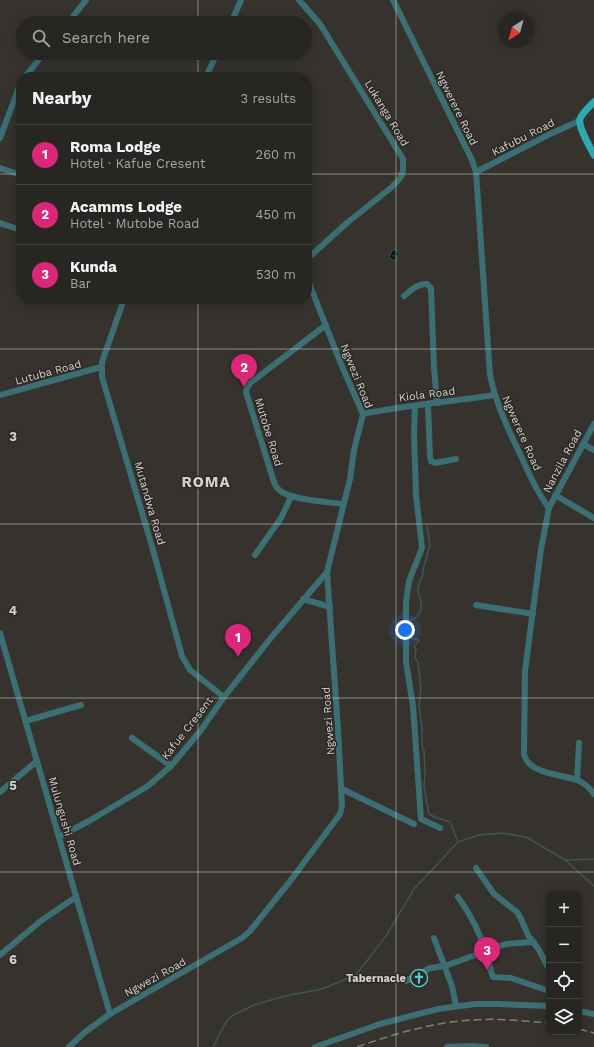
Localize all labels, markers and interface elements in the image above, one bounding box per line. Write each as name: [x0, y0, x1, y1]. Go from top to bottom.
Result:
north arrow: [498, 12, 534, 48]
search box: [16, 16, 312, 60]
icon: search: [30, 27, 52, 49]
text: Search here: [62, 29, 150, 47]
street label: Ngwerere Road: [433, 69, 480, 147]
street label: Lukanga Road: [362, 78, 411, 149]
text: Nearby: [32, 88, 91, 108]
text: 3 results: [241, 91, 296, 106]
street label: Kafubu Road: [490, 116, 557, 159]
text: Roma Lodge: [70, 138, 161, 156]
text: 1: [42, 147, 48, 162]
text: 260 m: [256, 147, 296, 162]
text: Hotel · Kafue Cresent: [70, 156, 205, 171]
text: Acamms Lodge: [70, 198, 182, 216]
text: 2: [41, 207, 49, 222]
text: 450 m: [256, 207, 296, 222]
text: Hotel · Mutobe Road: [70, 216, 199, 231]
text: Kunda: [70, 258, 117, 276]
text: 3: [41, 267, 49, 282]
text: 530 m: [256, 267, 296, 282]
text: Bar: [70, 276, 91, 291]
street label: Ngwezi Road: [338, 342, 375, 410]
pin: 2: [231, 354, 257, 387]
street label: Lutuba Road: [14, 357, 83, 388]
street label: Kiola Road: [398, 385, 456, 404]
street label: Ngwerere Road: [499, 394, 544, 473]
street label: Mutobe Road: [252, 396, 285, 468]
street label: Nanzila Road: [540, 427, 585, 495]
text: 3: [9, 429, 17, 444]
street label: Mutandwa Road: [131, 460, 168, 546]
district label: ROMA: [181, 473, 231, 491]
text: 4: [9, 603, 18, 618]
your location: [395, 620, 415, 640]
pin: 1: [225, 624, 251, 657]
street label: Ngwezi Road: [320, 686, 337, 756]
street label: Kafue Cresent: [159, 694, 216, 762]
street label: Mulungushi Road: [46, 775, 83, 867]
text: 5: [9, 778, 17, 793]
map controls: [546, 891, 582, 1035]
button: +: [546, 891, 582, 927]
button: −: [546, 927, 582, 963]
pin: 3: [474, 937, 500, 970]
text: 6: [9, 952, 17, 967]
street label: Ngwezi Road: [122, 955, 188, 1000]
button: locate: [546, 963, 582, 999]
church icon: Tabernacle: [409, 968, 429, 988]
place label: Tabernacle: [346, 972, 406, 985]
button: layers: [546, 999, 582, 1035]

